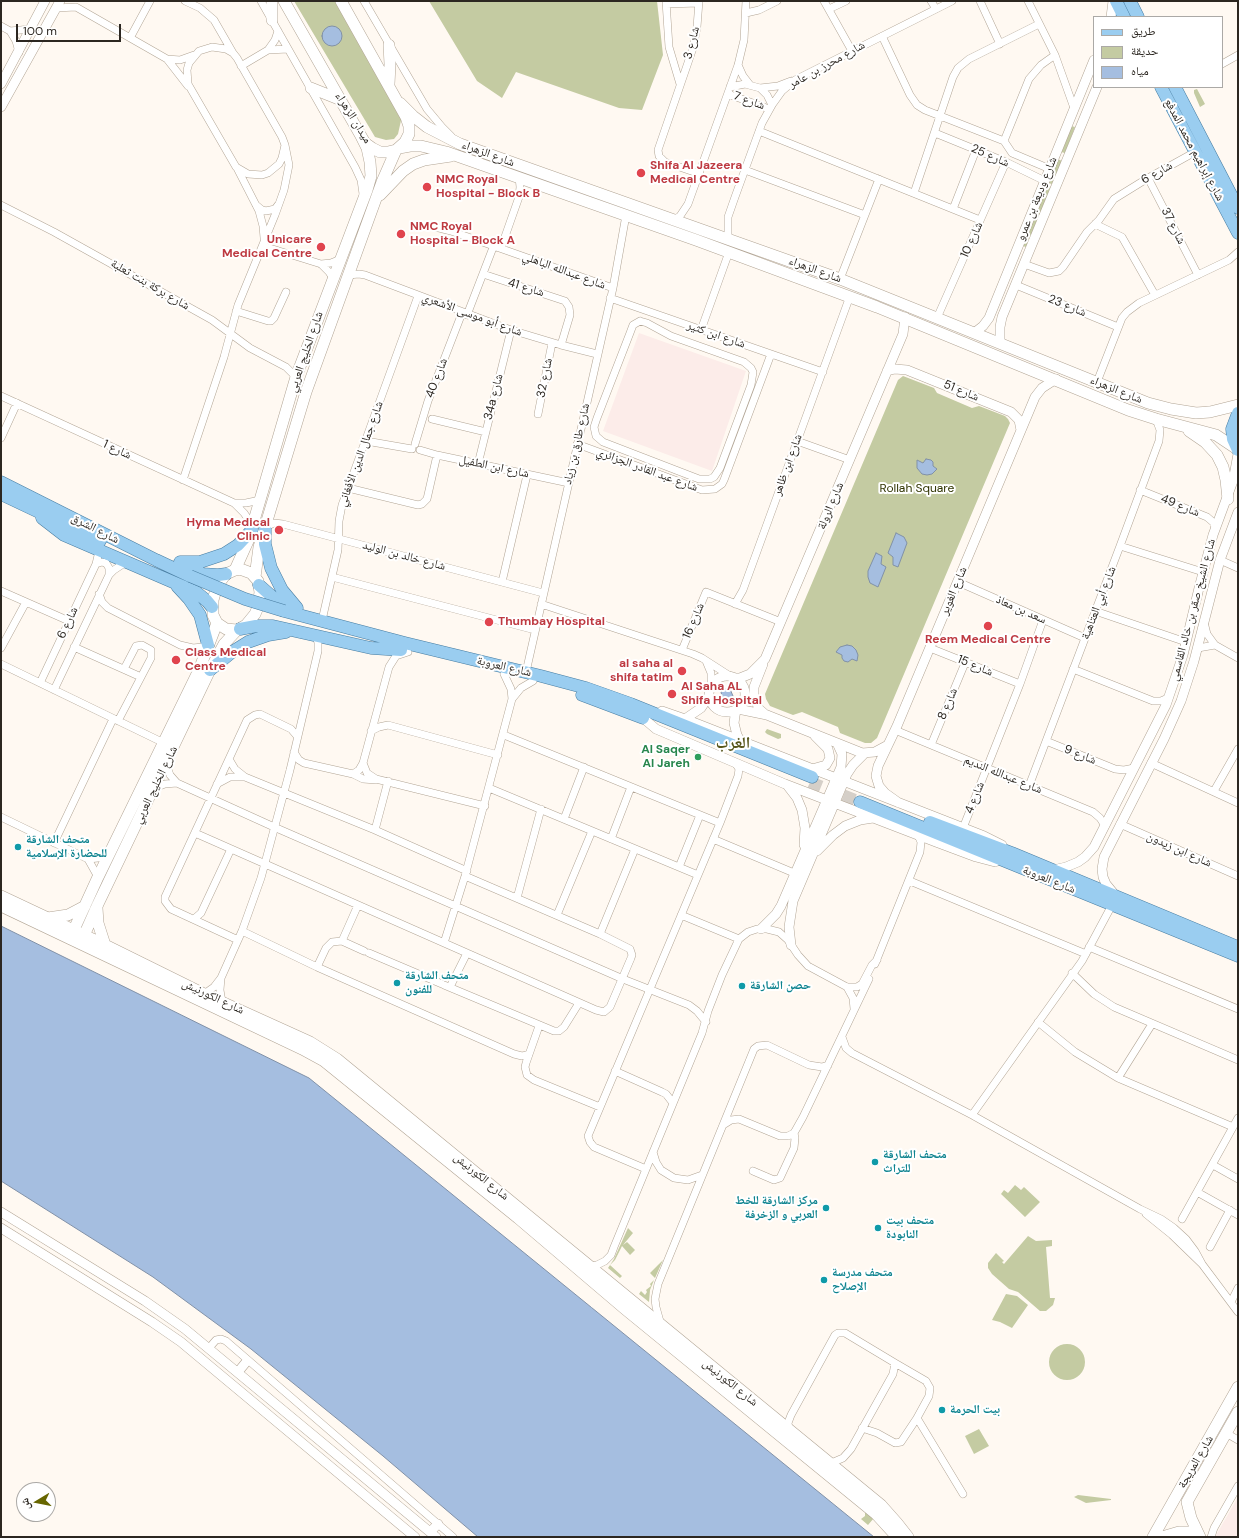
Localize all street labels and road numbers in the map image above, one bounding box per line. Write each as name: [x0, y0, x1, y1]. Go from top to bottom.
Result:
street label: شارع 3: [681, 25, 703, 61]
street label: شارع محرز بن عامر: [786, 38, 868, 92]
street label: شارع 7: [731, 89, 767, 113]
street label: ميدان الزهراء: [332, 90, 374, 146]
street label: شارع إبراهيم محمد المدفع: [1161, 96, 1227, 204]
street label: شارع الزهراء: [460, 138, 516, 170]
street label: شارع 25: [969, 142, 1011, 170]
street label: شارع وديعة بن عمرو: [1014, 155, 1060, 243]
street label: شارع 6: [1139, 159, 1175, 187]
street label: شارع 37: [1158, 205, 1188, 247]
street label: شارع 10: [958, 220, 986, 260]
street label: شارع عبدالله الباهلي: [520, 249, 608, 293]
street label: شارع الزهراء: [787, 254, 843, 286]
street label: شارع بركة بنت ثعلبة: [108, 257, 192, 313]
street label: شارع 41: [506, 276, 546, 300]
street label: شارع أبو موسى الأشعري: [420, 290, 524, 340]
street label: شارع 23: [1046, 292, 1088, 320]
street label: شارع الخليج العربي: [285, 310, 327, 394]
street label: شارع ابن كثير: [685, 318, 747, 352]
street label: شارع 40: [423, 356, 451, 400]
street label: شارع 32: [534, 357, 556, 399]
street label: 34a شارع: [481, 373, 507, 421]
street label: شارع الزهراء: [1088, 373, 1144, 407]
street label: شارع 51: [941, 377, 981, 405]
street label: شارع جمال الدين الأفغاني: [335, 399, 387, 509]
street label: شارع طارق بن زياد: [561, 402, 593, 486]
street label: شارع ابن ظاهر: [770, 432, 806, 498]
street label: شارع 1: [100, 437, 134, 463]
street label: شارع عبد القادر الجزائري: [594, 445, 700, 495]
street label: شارع ابن الطفيل: [458, 453, 530, 481]
street label: شارع الرولة: [815, 480, 847, 532]
street label: شارع 49: [1158, 492, 1202, 520]
street label: شارع الشرق: [69, 511, 121, 547]
street label: شارع الشيخ صقر بن خالد القاسمي: [1167, 537, 1219, 683]
street label: شارع خالد بن الوليد: [361, 538, 447, 574]
street label: شارع أبي العتاهية: [1078, 564, 1120, 642]
street label: شارع الغوير: [937, 565, 971, 617]
street label: سعد بن معاذ: [994, 593, 1048, 627]
street label: شارع 16: [680, 601, 708, 641]
street label: شارع 6: [54, 605, 82, 641]
street label: شارع 15: [955, 652, 995, 680]
street label: شارع العروبة: [475, 654, 533, 680]
street label: شارع 8: [935, 686, 961, 722]
street label: شارع 9: [1062, 742, 1098, 768]
street label: شارع الخليج العربي: [131, 744, 181, 826]
street label: شارع عبدالله النديم: [962, 753, 1044, 797]
street label: شارع 4: [962, 780, 988, 816]
street label: شارع ابن زيدون: [1144, 829, 1214, 871]
street label: شارع العروبة: [1021, 863, 1077, 897]
street label: شارع الكورنيش: [180, 976, 246, 1018]
street label: شارع الكورنيش: [450, 1150, 512, 1204]
street label: شارع الكورنيش: [699, 1356, 761, 1410]
street label: شارع المريجة: [1175, 1433, 1217, 1491]

